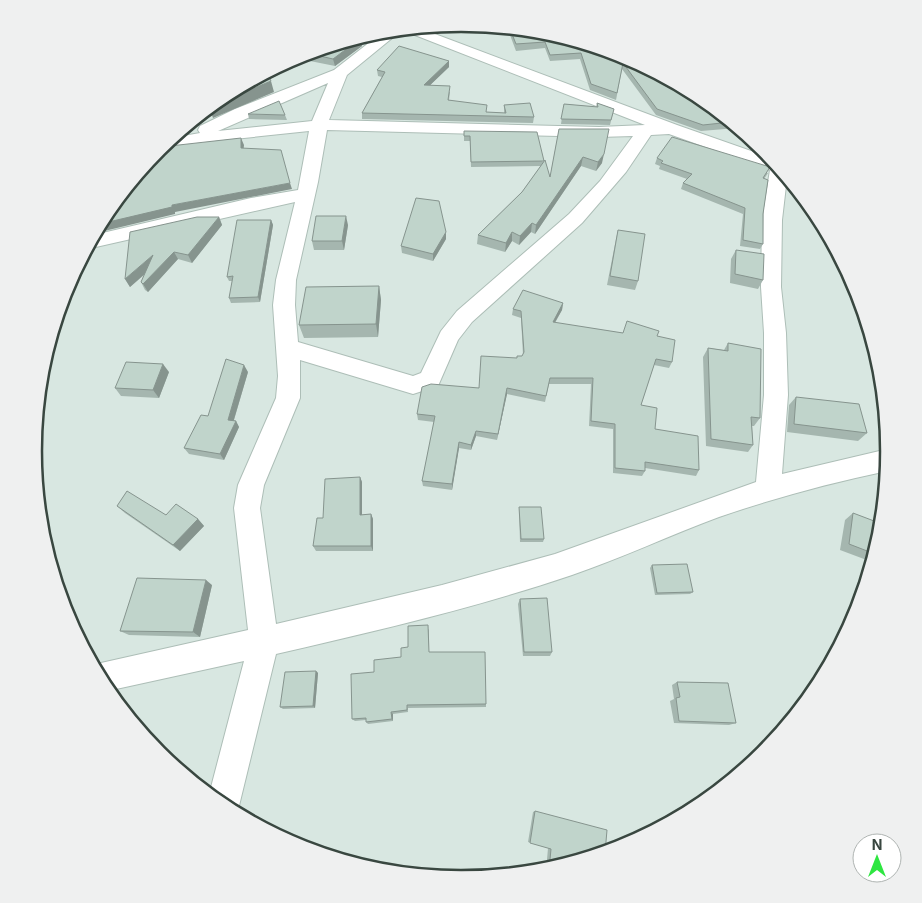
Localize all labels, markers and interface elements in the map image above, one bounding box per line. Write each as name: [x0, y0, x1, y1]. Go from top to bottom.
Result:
north arrow: [852, 833, 902, 883]
text: N: [872, 836, 882, 853]

